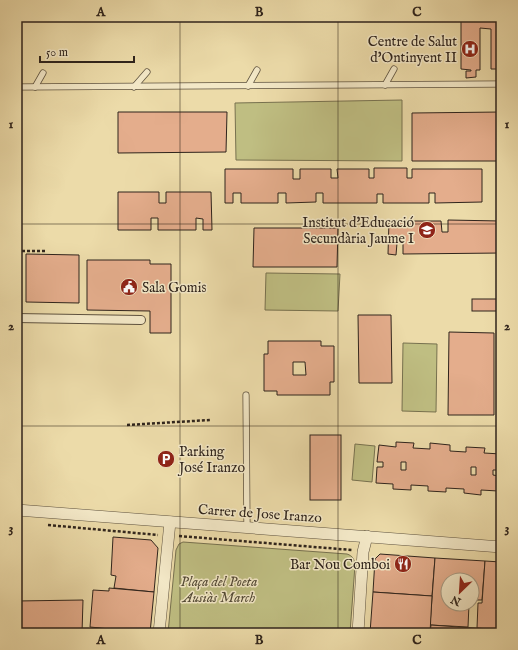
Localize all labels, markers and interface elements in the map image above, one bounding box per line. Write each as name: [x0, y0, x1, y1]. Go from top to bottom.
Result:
text: A: [96, 4, 107, 21]
text: B: [255, 4, 264, 21]
text: C: [412, 4, 422, 21]
place label: Centre de Salut d'Ontinyent II: [368, 33, 457, 67]
scale bar: [40, 38, 134, 64]
hospital icon: Centre de Salut d'Ontinyent II: [460, 39, 480, 59]
text: 50 m: [46, 45, 68, 60]
text: 1: [9, 116, 14, 133]
text: 1: [505, 116, 510, 133]
place label: Institut d'Educació Secundària Jaume I: [302, 214, 414, 248]
school or university icon: Institut d'Educació Secundària Jaume I: [417, 220, 437, 240]
public building icon: Sala Gomis: [119, 277, 139, 297]
place label: Sala Gomis: [142, 279, 206, 297]
text: 2: [8, 318, 14, 335]
text: 2: [504, 318, 510, 335]
place label: Parking José Iranzo: [177, 443, 245, 477]
parking icon: Parking José Iranzo: [156, 449, 176, 469]
street label: Carrer de Jose Iranzo: [198, 501, 323, 527]
text: 3: [9, 520, 14, 537]
text: 3: [505, 520, 510, 537]
restaurant icon: Bar Nou Comboi: [393, 554, 413, 574]
place label: Bar Nou Comboi: [290, 556, 390, 574]
north arrow: [440, 572, 480, 612]
park label: Plaça del Poeta Ausiàs March: [181, 573, 257, 607]
text: N: [448, 592, 464, 609]
text: A: [96, 632, 107, 649]
text: B: [255, 632, 264, 649]
text: C: [412, 632, 422, 649]

